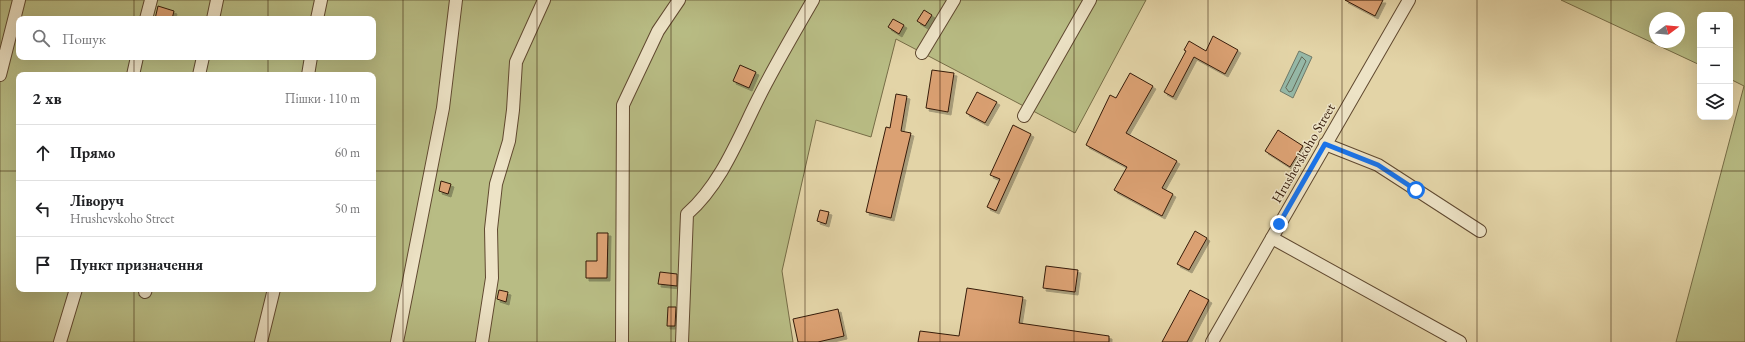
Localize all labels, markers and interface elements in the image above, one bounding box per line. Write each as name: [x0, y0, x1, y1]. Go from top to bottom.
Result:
north arrow: [1649, 12, 1685, 48]
map controls: [1697, 12, 1733, 120]
button: +: [1697, 12, 1733, 48]
search box: [16, 16, 376, 60]
icon: search: [30, 27, 52, 49]
text: Пошук: [62, 29, 106, 48]
button: −: [1697, 48, 1733, 84]
button: layers: [1697, 84, 1733, 120]
text: 2 хв: [32, 87, 62, 109]
text: Пішки · 110 m: [285, 90, 360, 107]
street label: Hrushevskoho Street: [1267, 99, 1339, 206]
icon: ahead: [32, 142, 54, 164]
text: Прямо: [70, 143, 115, 162]
text: 60 m: [335, 144, 360, 161]
route start: [1407, 181, 1425, 199]
text: Ліворуч: [70, 191, 124, 210]
icon: left: [32, 198, 54, 220]
text: 50 m: [335, 200, 360, 217]
text: Hrushevskoho Street: [70, 210, 174, 227]
route end: [1270, 215, 1288, 233]
icon: arrive: [32, 254, 54, 276]
text: Пункт призначення: [70, 255, 203, 274]

